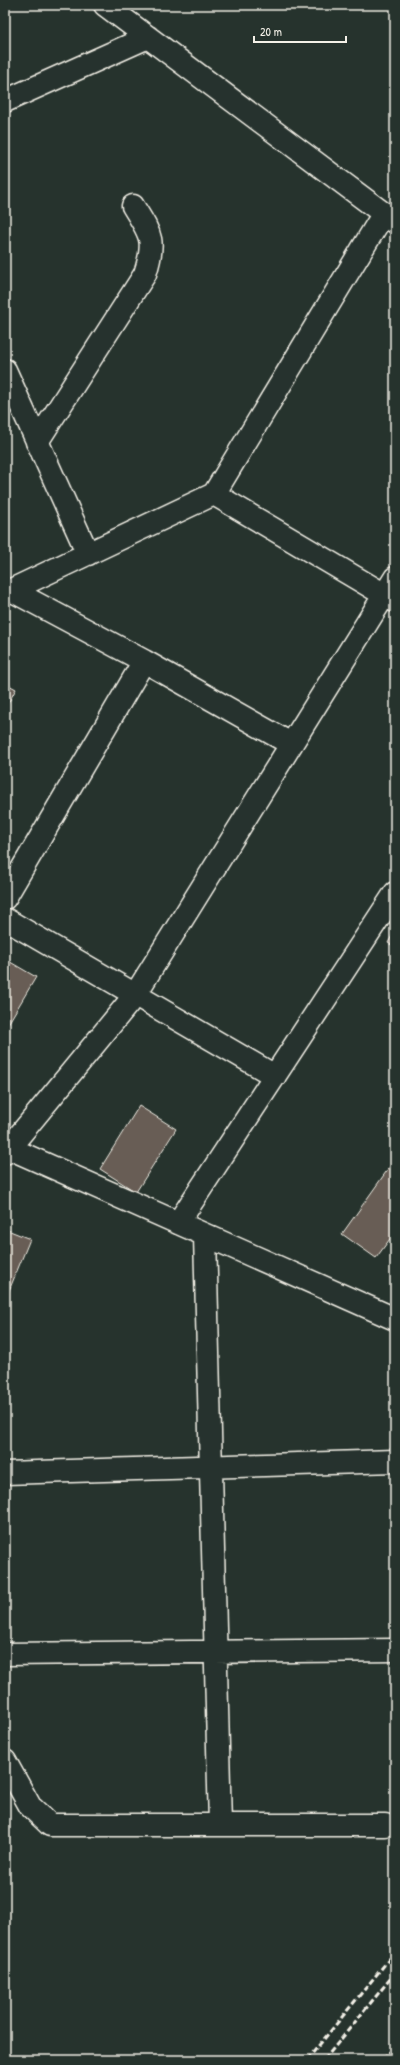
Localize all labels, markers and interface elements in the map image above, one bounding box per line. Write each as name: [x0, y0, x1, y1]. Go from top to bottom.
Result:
scale bar: [254, 18, 346, 44]
text: 20 m: [260, 23, 282, 40]

